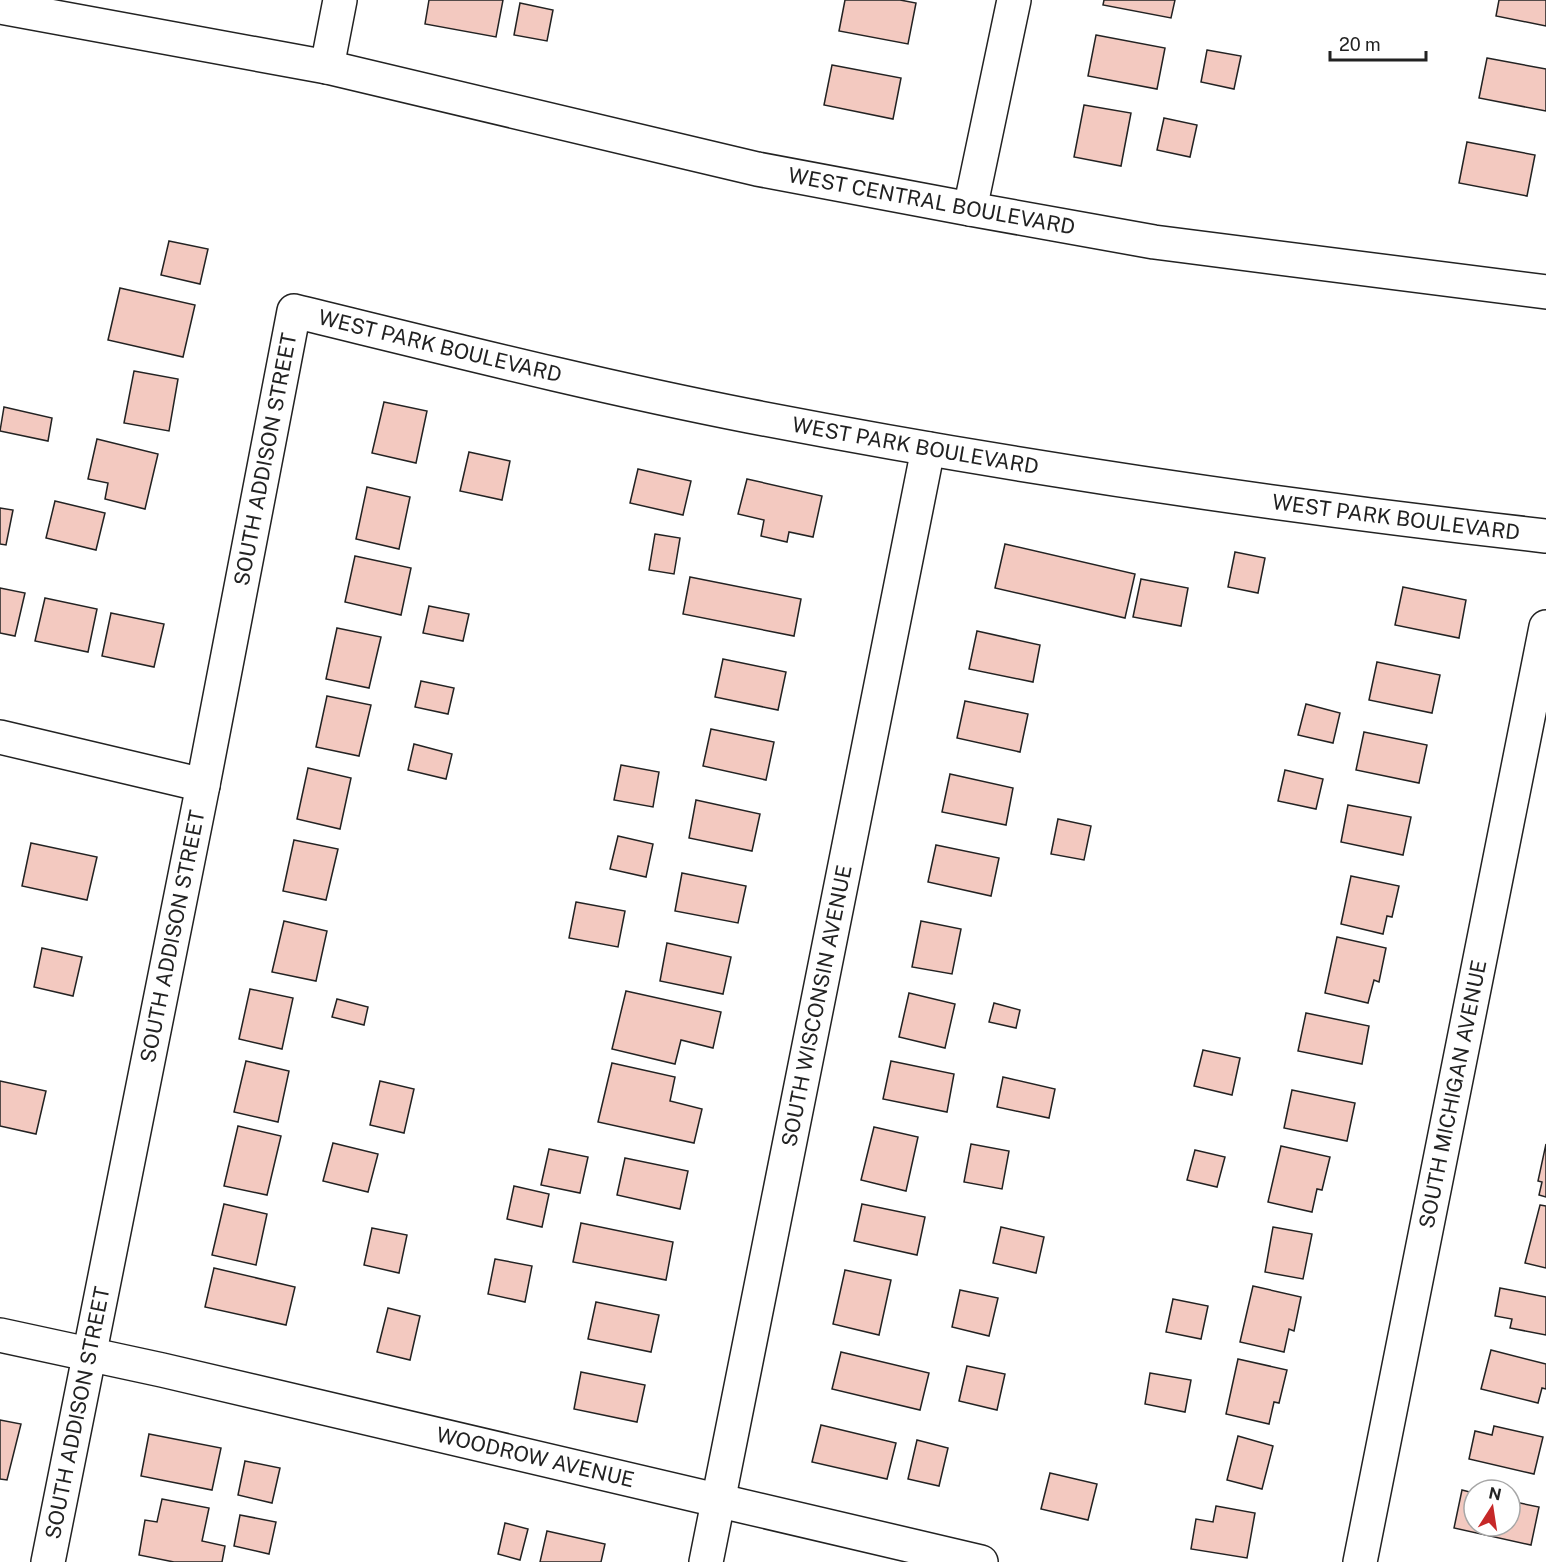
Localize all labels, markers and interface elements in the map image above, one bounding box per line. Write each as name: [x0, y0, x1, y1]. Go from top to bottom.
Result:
scale bar: [1330, 24, 1426, 62]
text: 20 m: [1339, 34, 1381, 55]
street label: WEST CENTRAL BOULEVARD: [786, 162, 1077, 240]
street label: WEST PARK BOULEVARD: [316, 304, 564, 387]
street label: SOUTH ADDISON STREET: [229, 331, 302, 588]
street label: WEST PARK BOULEVARD: [790, 412, 1040, 479]
street label: WEST PARK BOULEVARD: [1270, 489, 1521, 545]
street label: SOUTH ADDISON STREET: [135, 808, 210, 1065]
street label: SOUTH WISCONSIN AVENUE: [776, 863, 857, 1149]
street label: SOUTH MICHIGAN AVENUE: [1414, 958, 1491, 1230]
street label: SOUTH ADDISON STREET: [40, 1284, 115, 1541]
street label: WOODROW AVENUE: [434, 1422, 637, 1492]
north arrow: [1462, 1478, 1522, 1538]
text: N: [1487, 1483, 1503, 1504]

